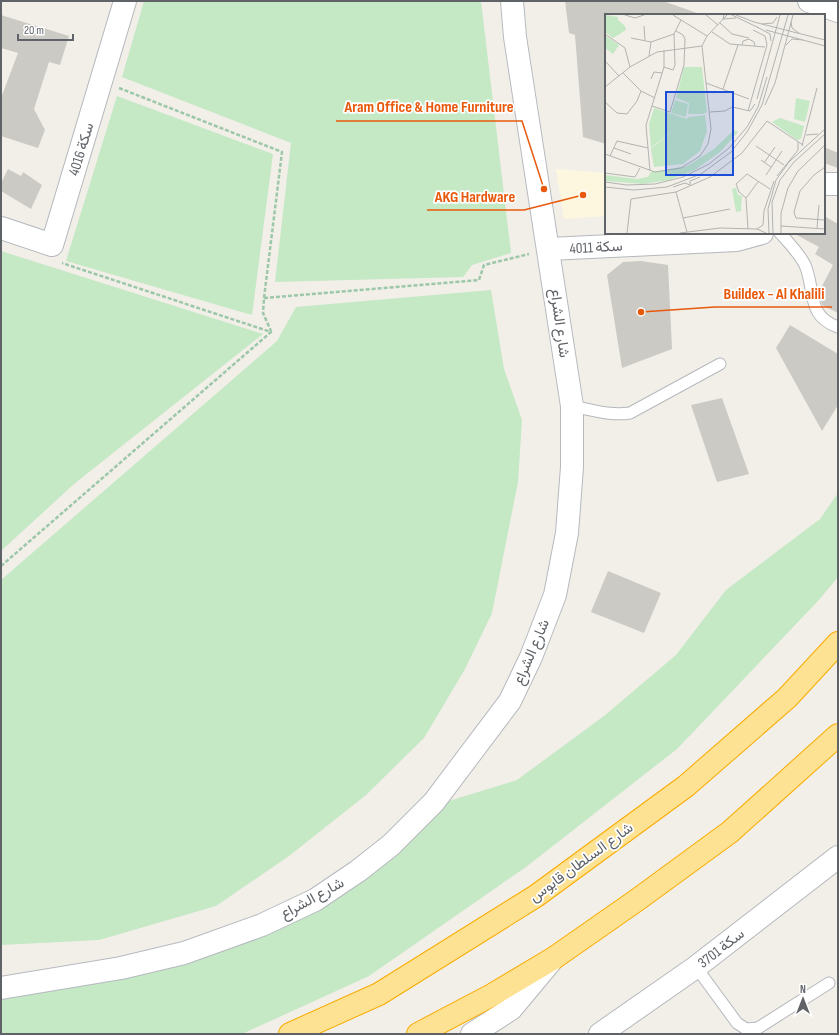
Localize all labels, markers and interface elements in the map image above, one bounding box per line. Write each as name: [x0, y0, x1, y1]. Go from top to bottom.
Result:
inset map: [605, 14, 825, 234]
scale bar: [18, 16, 73, 42]
text: 20 m: [24, 23, 44, 38]
callout: Aram Office & Home Furniture: [336, 93, 522, 121]
text: Aram Office & Home Furniture: [343, 98, 514, 117]
street label: سكة 4016: [64, 120, 99, 178]
callout: AKG Hardware: [427, 182, 524, 210]
text: AKG Hardware: [434, 188, 515, 207]
street label: سكة 4011: [569, 237, 623, 258]
callout: Buildex - Al Khalili: [715, 279, 832, 307]
text: Buildex - Al Khalili: [724, 285, 824, 304]
street label: شارع الشراع: [544, 287, 574, 359]
street label: شارع الشراع: [509, 616, 555, 688]
street label: شارع السلطان قابوس: [526, 818, 638, 907]
street label: شارع الشراع: [277, 873, 348, 925]
street label: سكة 3701: [694, 924, 749, 972]
north arrow: [783, 979, 823, 1019]
text: N: [800, 983, 806, 996]

